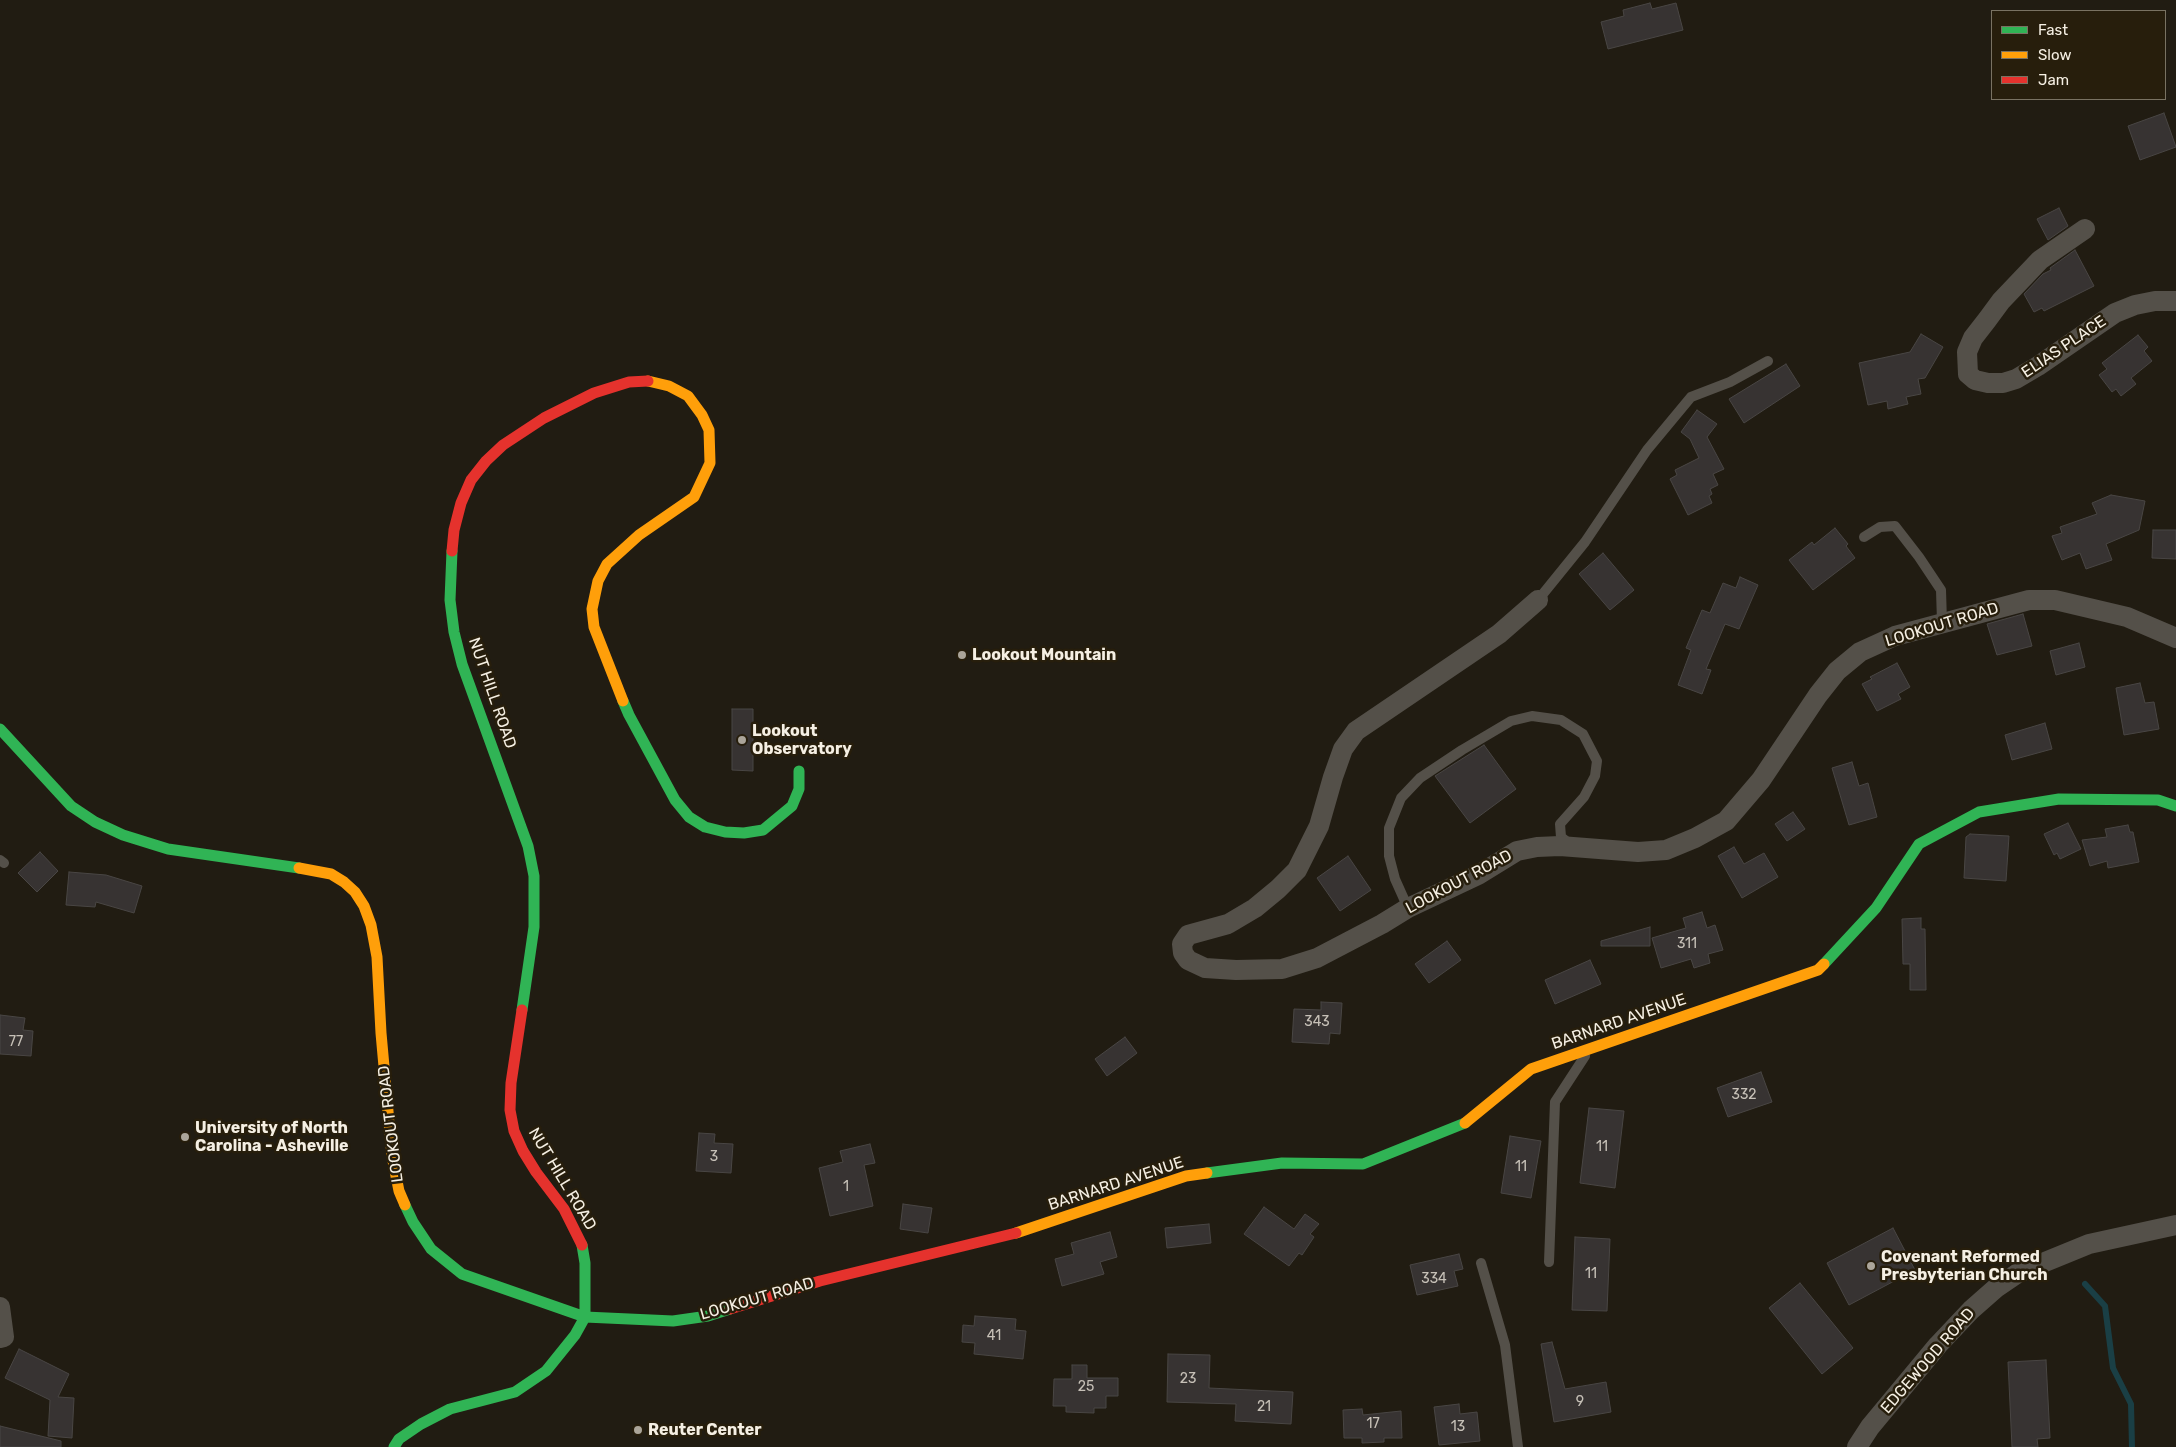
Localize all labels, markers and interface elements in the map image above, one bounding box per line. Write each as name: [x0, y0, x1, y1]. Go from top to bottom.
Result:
legend: [1991, 10, 2166, 100]
text: Fast: [2038, 21, 2068, 39]
text: Slow: [2038, 46, 2071, 64]
text: Jam: [2038, 71, 2069, 89]
street label: ELIAS PLACE: [2018, 312, 2110, 382]
street label: LOOKOUT ROAD: [1883, 599, 2001, 651]
street label: NUT HILL ROAD: [464, 635, 520, 751]
place label: Lookout Mountain: [972, 645, 1116, 665]
marker: Lookout Mountain: [956, 649, 968, 661]
place label: Lookout Observatory: [752, 721, 852, 759]
marker: Lookout Observatory: [736, 734, 748, 746]
street label: LOOKOUT ROAD: [1403, 846, 1515, 918]
house number: 311: [1677, 936, 1697, 952]
street label: BARNARD AVENUE: [1549, 990, 1689, 1054]
house number: 343: [1304, 1014, 1330, 1030]
house number: 77: [9, 1034, 23, 1050]
street label: LOOKOUT ROAD: [374, 1064, 408, 1184]
house number: 332: [1731, 1087, 1757, 1103]
place label: University of North Carolina - Asheville: [195, 1118, 349, 1156]
street label: NUT HILL ROAD: [524, 1124, 600, 1234]
marker: University of North Carolina - Asheville: [179, 1131, 191, 1143]
house number: 11: [1596, 1139, 1608, 1155]
house number: 3: [710, 1149, 718, 1165]
street label: BARNARD AVENUE: [1046, 1153, 1186, 1215]
house number: 11: [1515, 1159, 1527, 1175]
house number: 1: [843, 1179, 849, 1195]
place label: Covenant Reformed Presbyterian Church: [1881, 1247, 2048, 1285]
marker: Covenant Reformed Presbyterian Church: [1865, 1260, 1877, 1272]
house number: 11: [1585, 1266, 1597, 1282]
house number: 334: [1421, 1271, 1447, 1287]
street label: LOOKOUT ROAD: [698, 1274, 816, 1324]
street label: EDGEWOOD ROAD: [1877, 1304, 1979, 1418]
house number: 41: [987, 1328, 1001, 1344]
house number: 23: [1180, 1371, 1196, 1387]
house number: 25: [1078, 1379, 1094, 1395]
house number: 9: [1576, 1394, 1584, 1410]
house number: 21: [1257, 1399, 1271, 1415]
house number: 17: [1366, 1416, 1380, 1432]
house number: 13: [1451, 1419, 1465, 1435]
place label: Reuter Center: [648, 1420, 762, 1440]
marker: Reuter Center: [632, 1424, 644, 1436]

